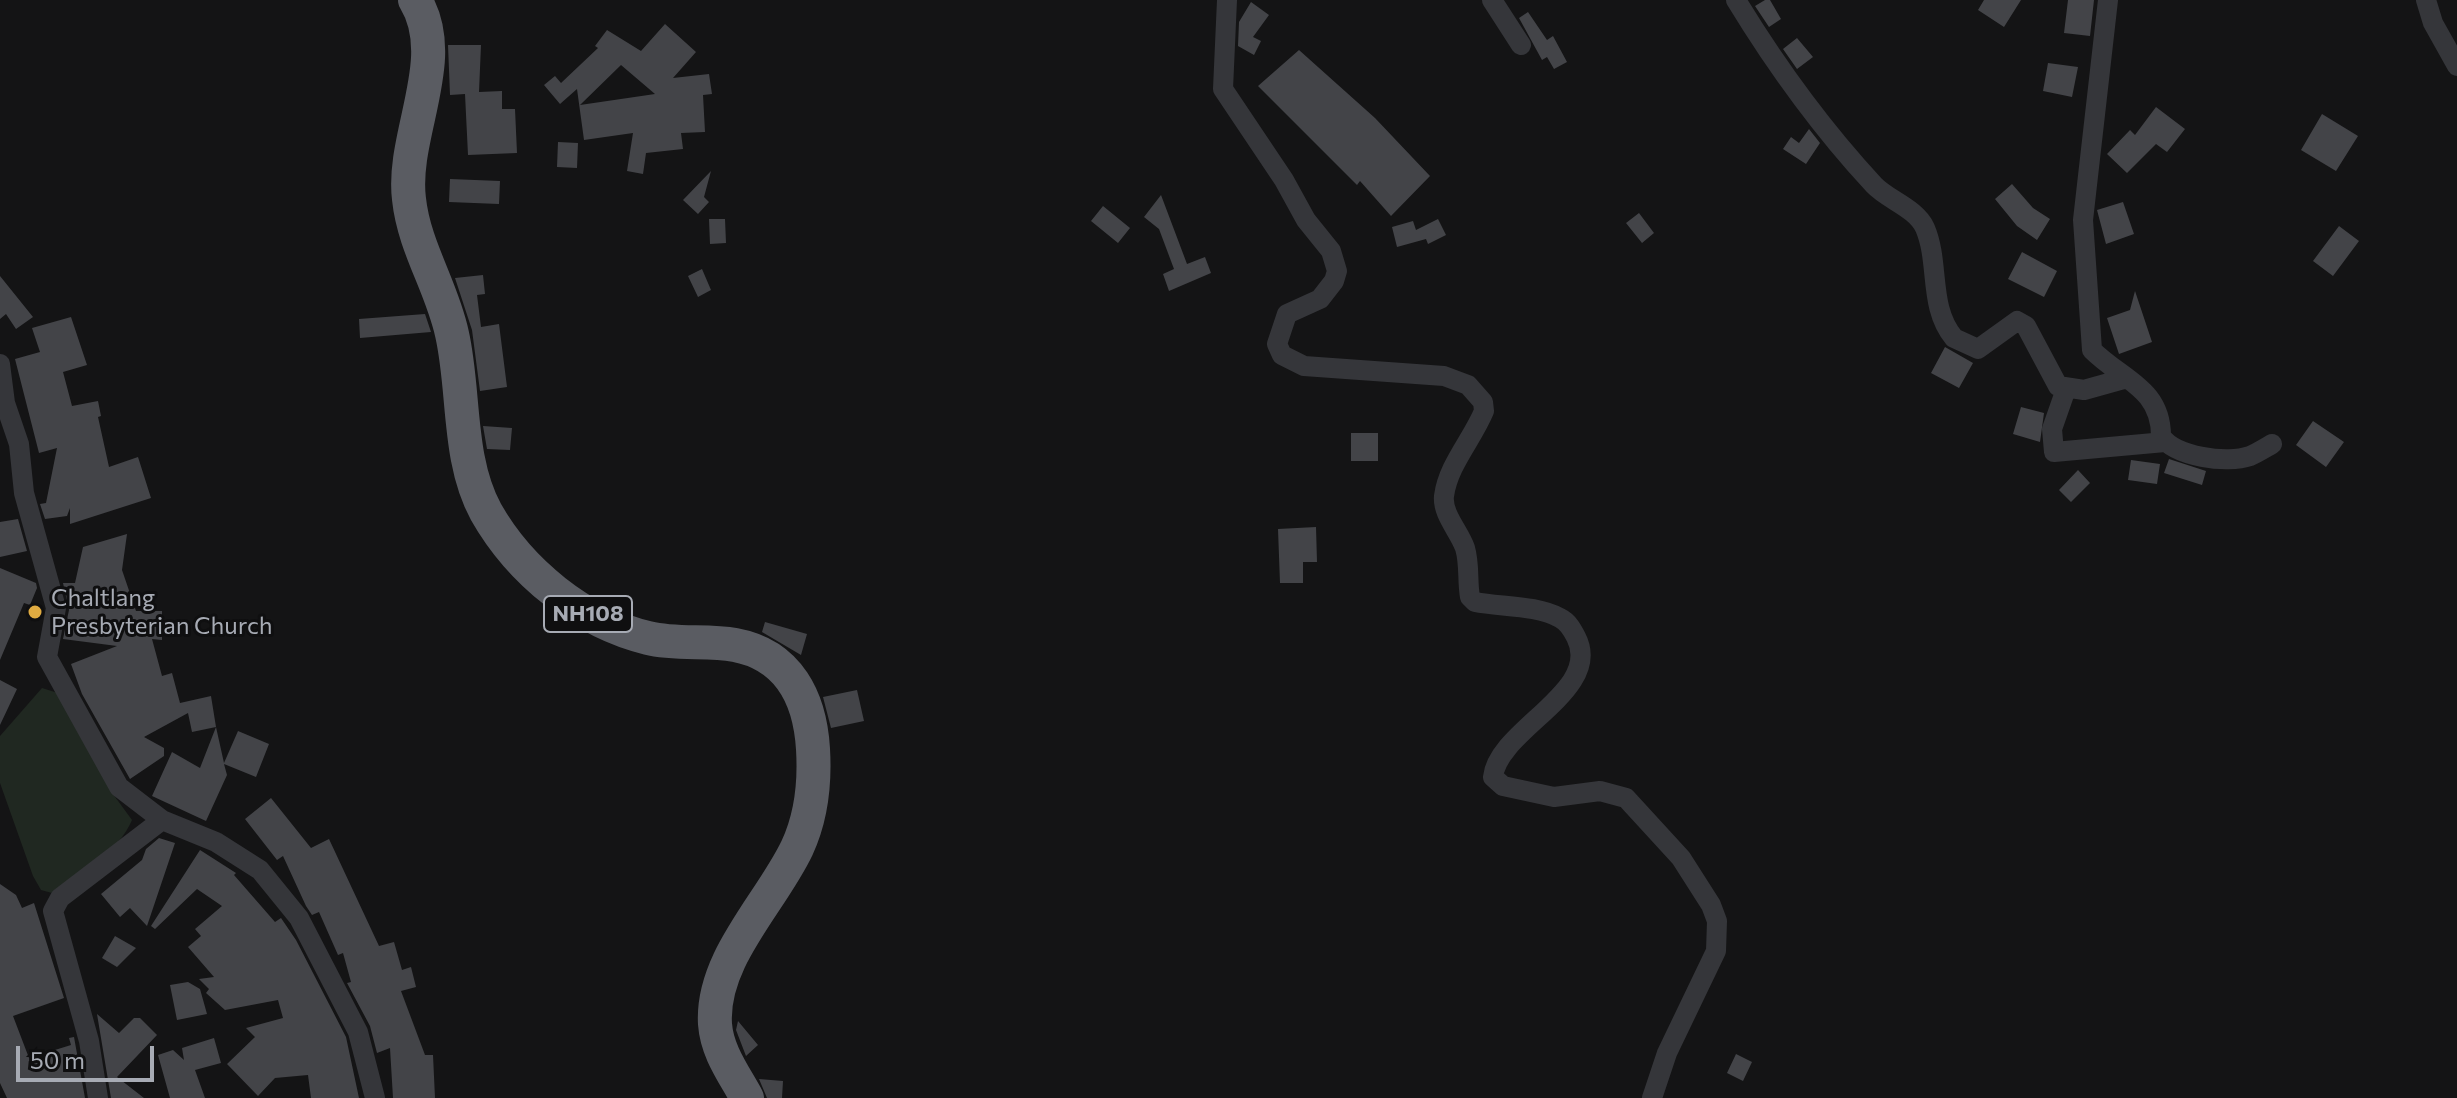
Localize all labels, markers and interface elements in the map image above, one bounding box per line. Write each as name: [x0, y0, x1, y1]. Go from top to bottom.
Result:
place label: Chaltlang Presbyterian Church: [51, 584, 272, 640]
road number: NH108: [544, 596, 632, 632]
marker: Chaltlang Presbyterian Church: [26, 603, 44, 621]
scale bar: [20, 1030, 158, 1080]
text: 50 m: [30, 1045, 85, 1074]

